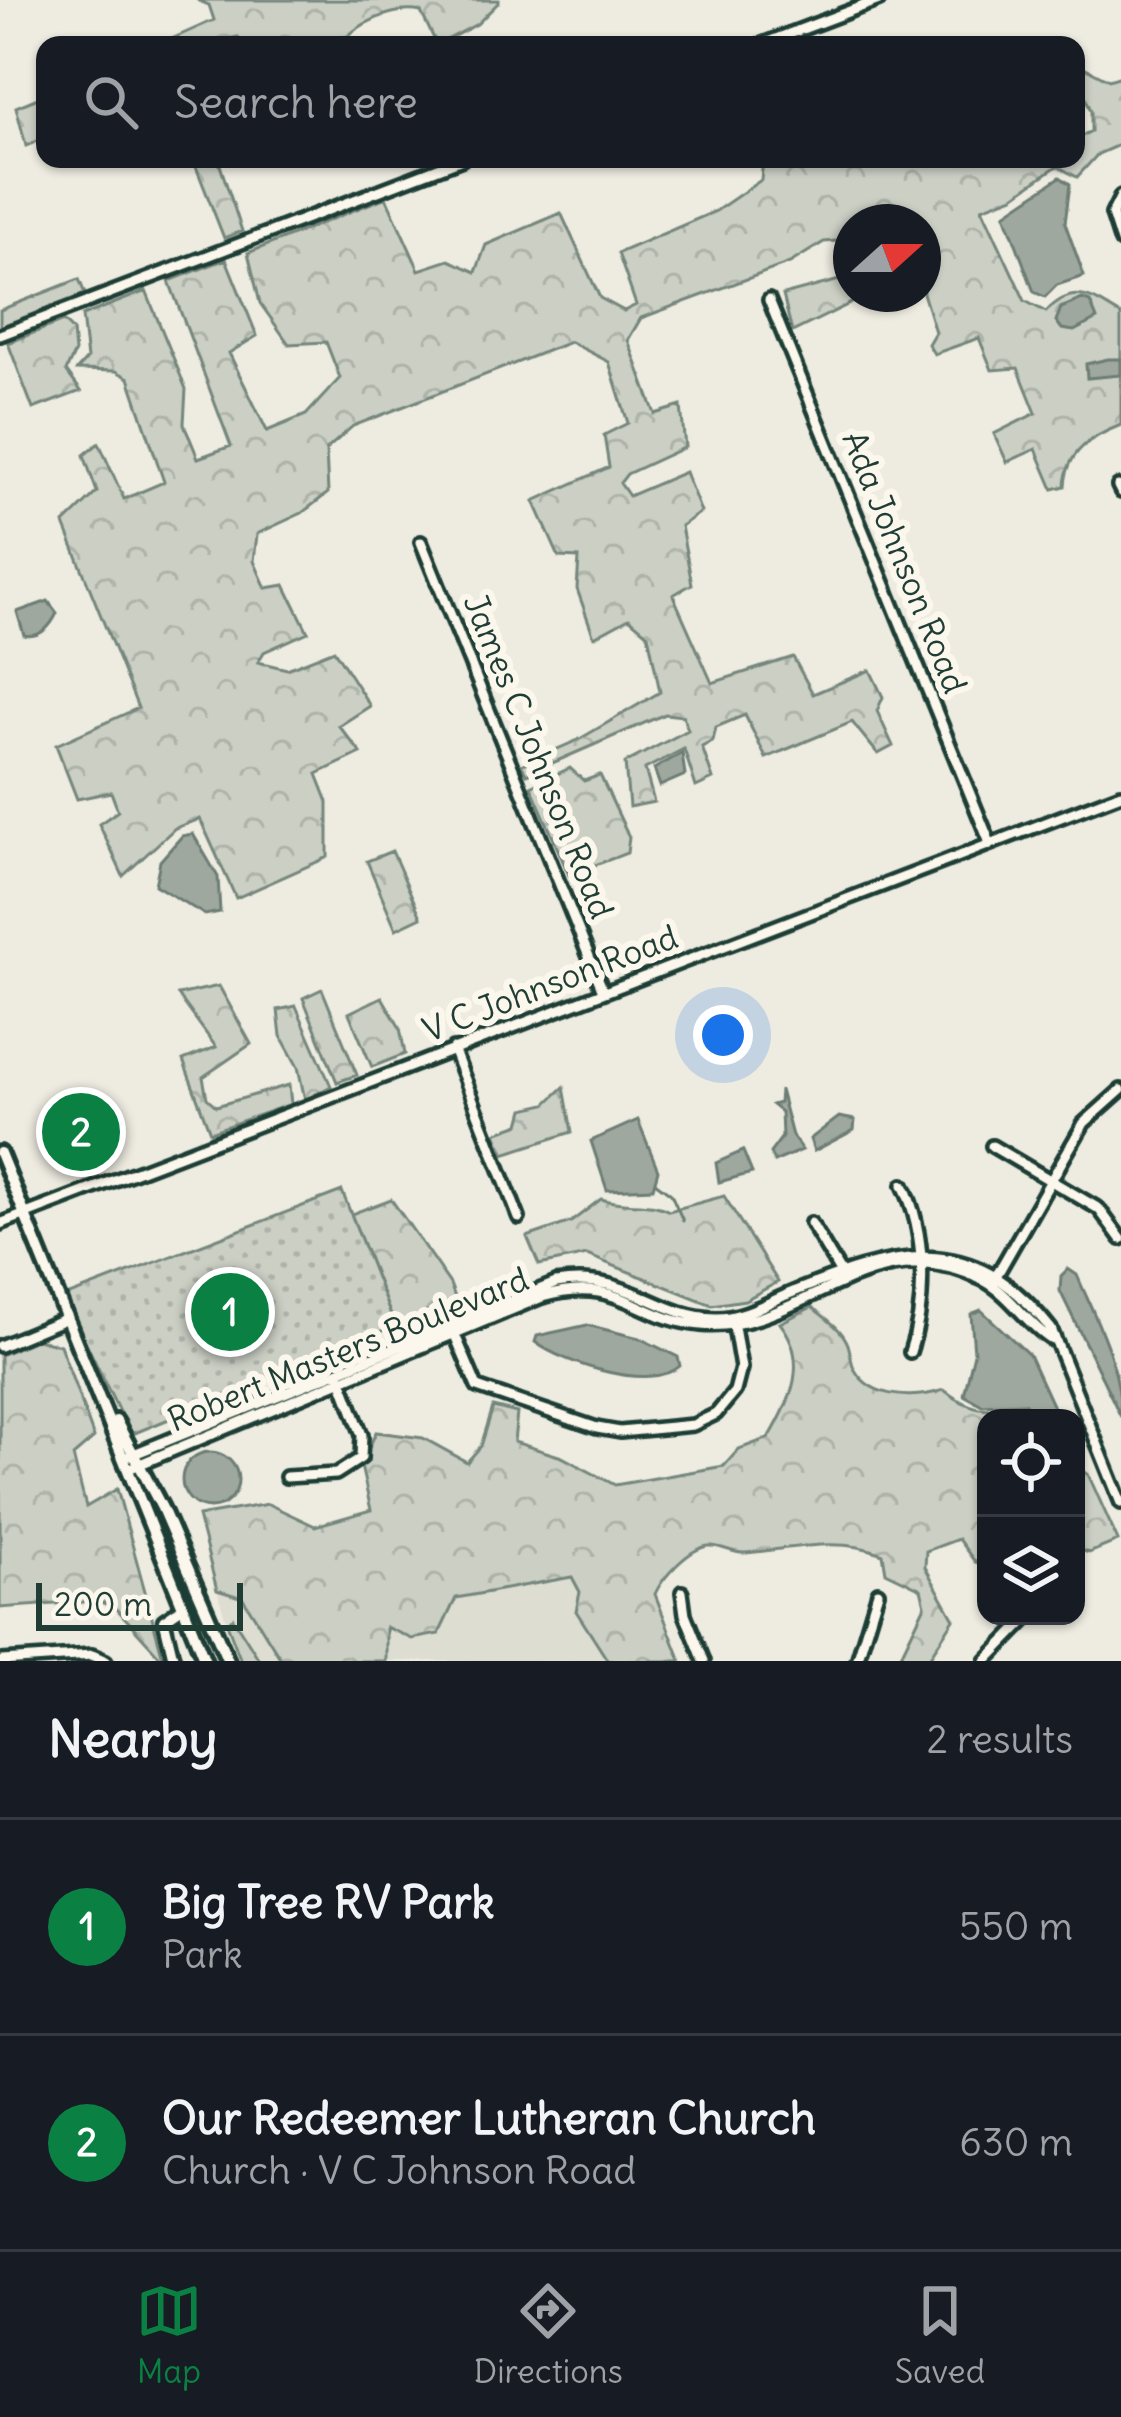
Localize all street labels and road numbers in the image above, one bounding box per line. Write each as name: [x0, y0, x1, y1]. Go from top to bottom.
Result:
street label: Ada Johnson Road: [833, 425, 977, 699]
street label: James C Johnson Road: [455, 588, 623, 924]
street label: V C Johnson Road: [417, 915, 683, 1051]
street label: Robert Masters Boulevard: [162, 1257, 534, 1441]

